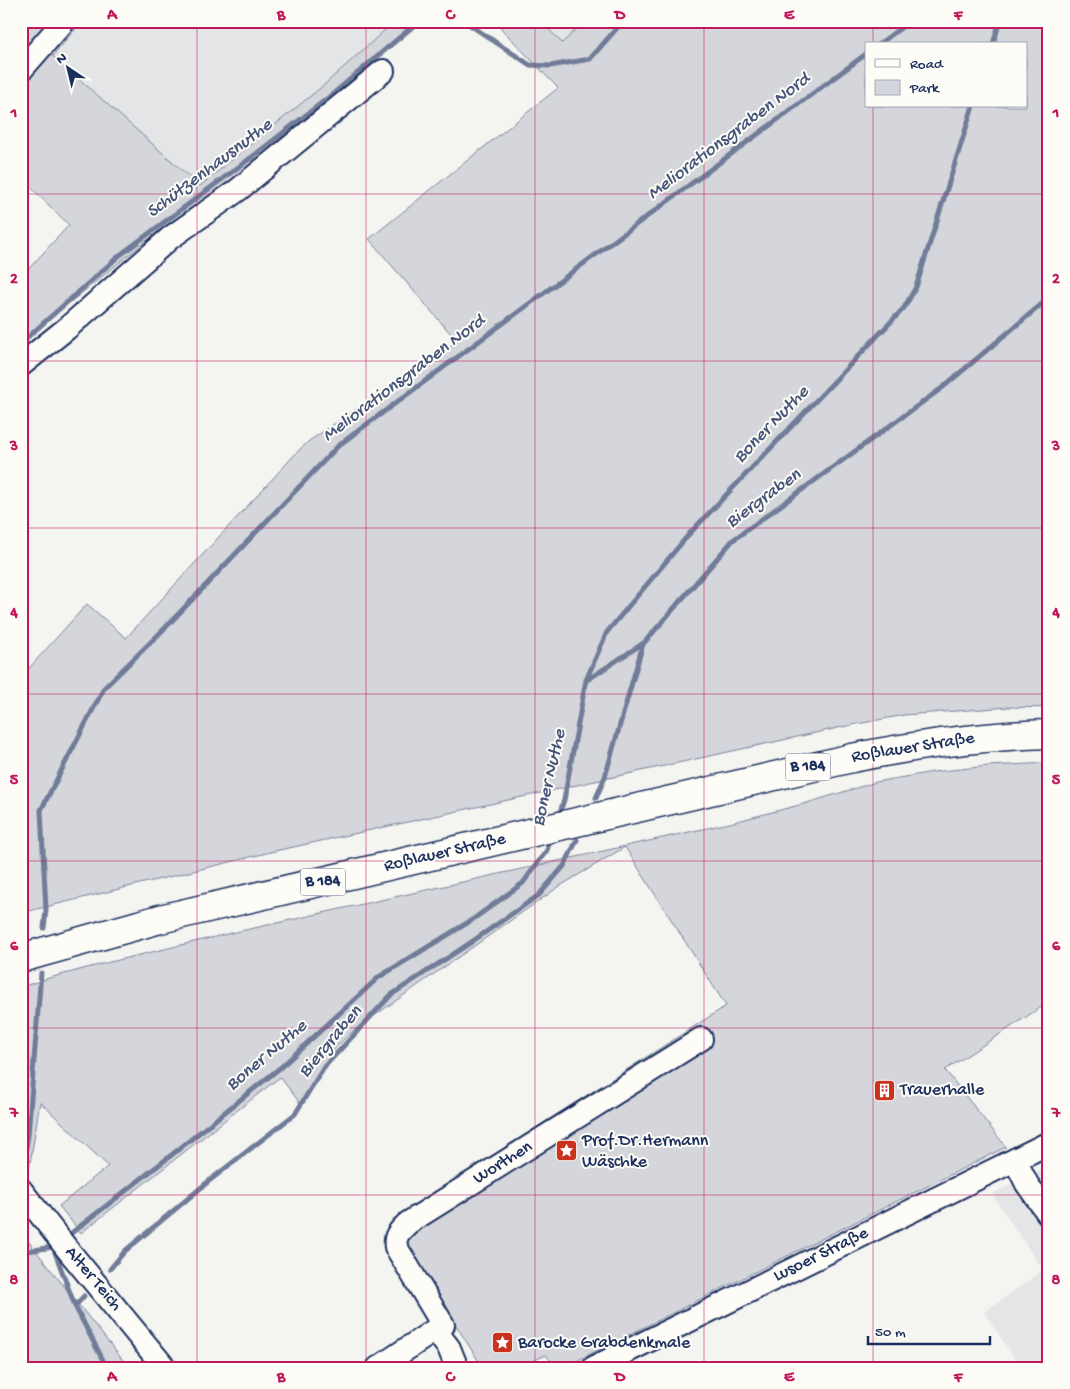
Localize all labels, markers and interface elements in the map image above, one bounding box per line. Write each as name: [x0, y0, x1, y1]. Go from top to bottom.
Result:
text: A: [106, 7, 118, 26]
text: B: [276, 7, 286, 26]
text: C: [445, 7, 456, 26]
text: D: [613, 7, 626, 26]
text: E: [784, 7, 795, 26]
text: F: [953, 7, 964, 26]
north arrow: [42, 42, 92, 92]
legend: [865, 42, 1028, 108]
text: N: [53, 50, 71, 69]
text: Road: [910, 56, 944, 74]
water label: Meliorationsgraben Nord: [643, 67, 816, 206]
text: Park: [909, 80, 940, 98]
text: 1: [10, 105, 17, 124]
text: 1: [1052, 105, 1059, 124]
water label: Schützenhausnuthe: [142, 113, 278, 224]
text: 2: [10, 271, 18, 290]
text: 2: [1052, 271, 1060, 290]
water label: Meliorationsgraben Nord: [318, 309, 491, 448]
water label: Boner Nuthe: [729, 381, 815, 469]
text: 3: [9, 438, 18, 457]
text: 3: [1051, 438, 1060, 457]
water label: Biergraben: [722, 463, 807, 534]
text: 4: [9, 605, 18, 624]
text: 4: [1051, 605, 1060, 624]
water label: Boner Nuthe: [528, 726, 573, 829]
street label: Roßlauer Straße: [850, 728, 977, 768]
road number: B 184: [786, 754, 830, 780]
text: 5: [10, 772, 19, 791]
text: 5: [1052, 772, 1061, 791]
street label: Roßlauer Straße: [382, 829, 509, 877]
road number: B 184: [300, 869, 346, 896]
text: 6: [10, 938, 19, 957]
text: 6: [1052, 938, 1061, 957]
water label: Biergraben: [294, 1000, 368, 1083]
water label: Boner Nuthe: [222, 1015, 313, 1097]
building icon: Trauerhalle: [872, 1078, 896, 1102]
place label: Trauerhalle: [899, 1080, 985, 1101]
text: 7: [9, 1105, 19, 1124]
text: 7: [1051, 1105, 1061, 1124]
place label: Prof.Dr.Hermann Wäschke: [581, 1131, 709, 1173]
street label: Worthen: [470, 1136, 537, 1189]
place icon: Prof.Dr.Hermann Wäschke: [554, 1139, 578, 1163]
street label: Lusoer Straße: [770, 1223, 873, 1287]
street label: Alter Teich: [60, 1242, 126, 1316]
text: 8: [10, 1272, 19, 1291]
text: 8: [1052, 1272, 1061, 1291]
scale bar: [868, 1314, 990, 1346]
text: 50 m: [875, 1324, 906, 1342]
place icon: Barocke Grabdenkmale: [490, 1331, 514, 1355]
place label: Barocke Grabdenkmale: [517, 1333, 691, 1354]
text: A: [106, 1369, 118, 1388]
text: B: [276, 1369, 286, 1388]
text: C: [445, 1369, 456, 1388]
text: D: [613, 1369, 626, 1388]
text: E: [784, 1369, 795, 1388]
text: F: [953, 1369, 964, 1388]

